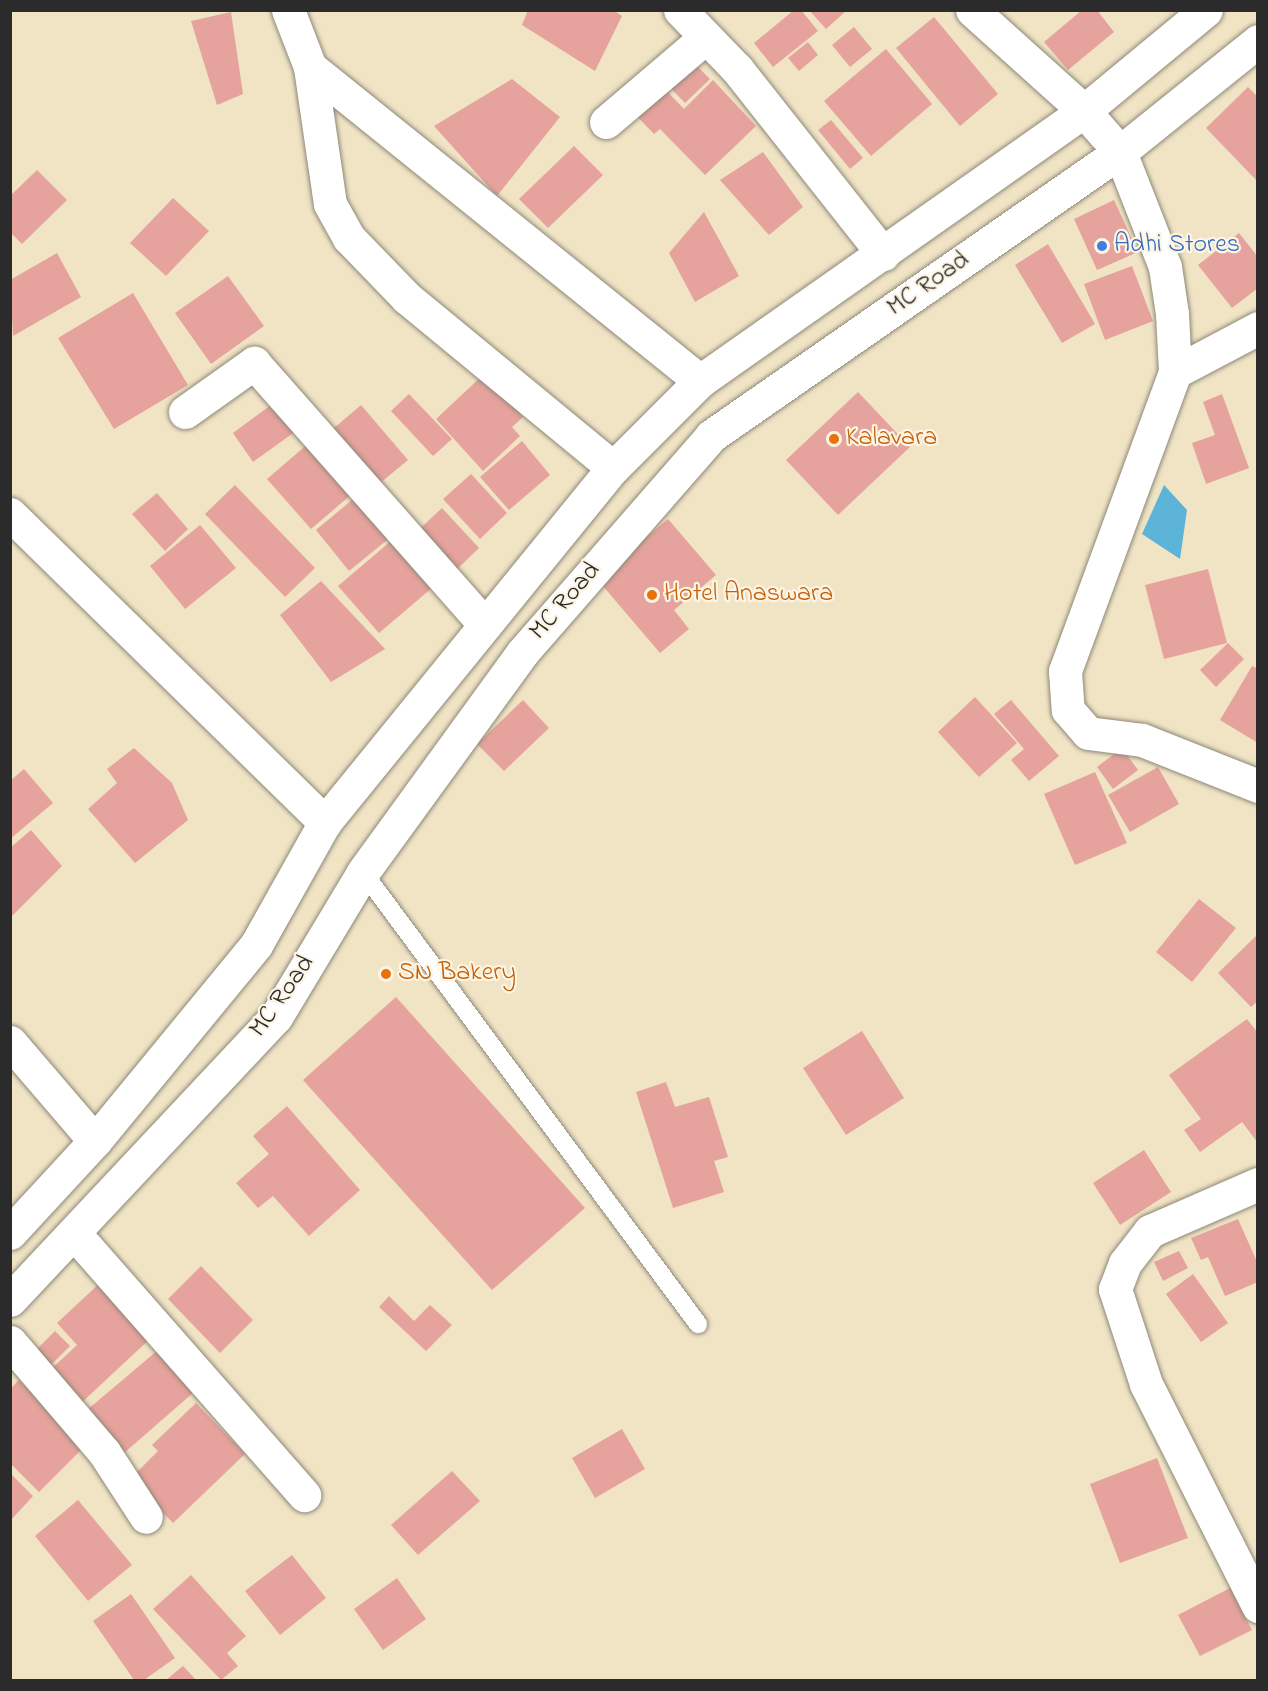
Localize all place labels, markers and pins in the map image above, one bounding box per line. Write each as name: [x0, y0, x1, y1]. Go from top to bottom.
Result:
place label: Adhi Stores: [1114, 230, 1240, 262]
marker: Adhi Stores: [1095, 239, 1109, 253]
place label: Kalavara: [846, 423, 937, 455]
marker: Kalavara: [827, 432, 841, 446]
place label: Hotel Anaswara: [664, 579, 833, 611]
marker: Hotel Anaswara: [645, 588, 659, 602]
place label: SN Bakery: [398, 958, 516, 990]
marker: SN Bakery: [379, 967, 393, 981]

